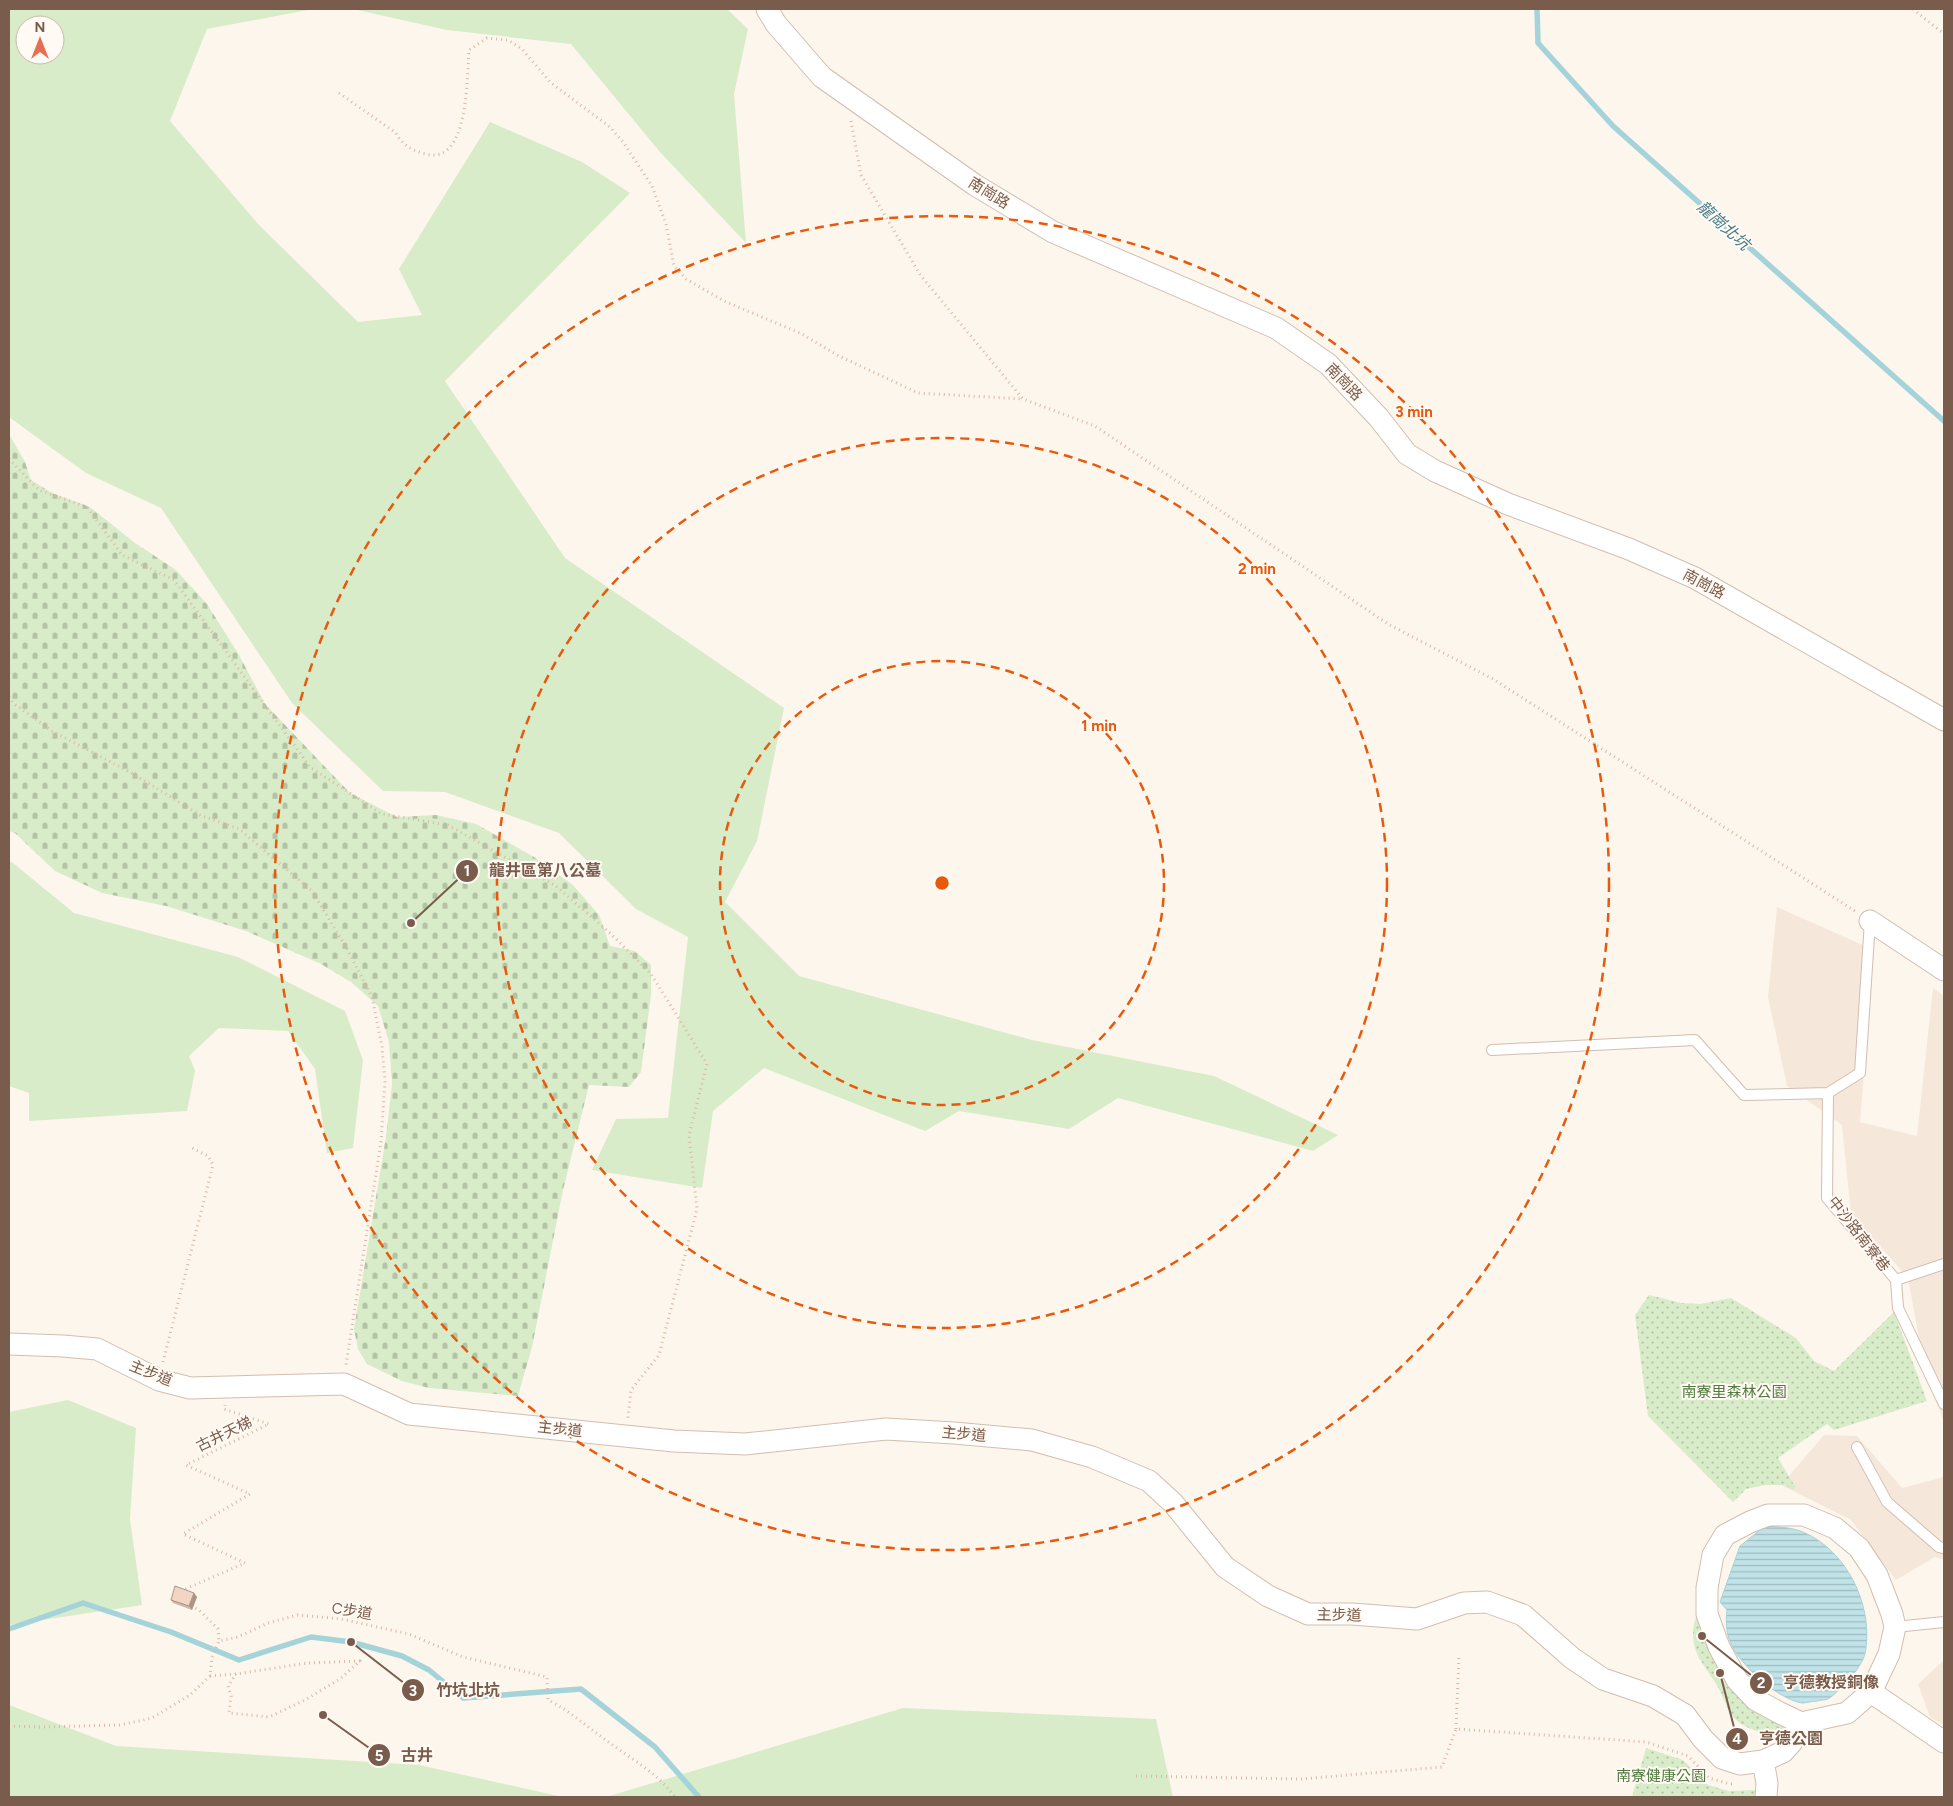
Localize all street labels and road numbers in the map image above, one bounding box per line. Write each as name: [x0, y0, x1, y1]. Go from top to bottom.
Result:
street label: 南崗路: [965, 173, 1013, 213]
street label: 南崗路: [1322, 360, 1366, 404]
street label: 南崗路: [1680, 565, 1728, 603]
street label: 中沙路南寮巷: [1824, 1193, 1894, 1275]
street label: 主步道: [127, 1356, 175, 1390]
street label: 古井天梯: [193, 1413, 255, 1455]
street label: 主步道: [537, 1418, 583, 1440]
street label: 主步道: [941, 1423, 987, 1445]
street label: C步道: [330, 1599, 374, 1623]
street label: 主步道: [1316, 1606, 1362, 1624]

